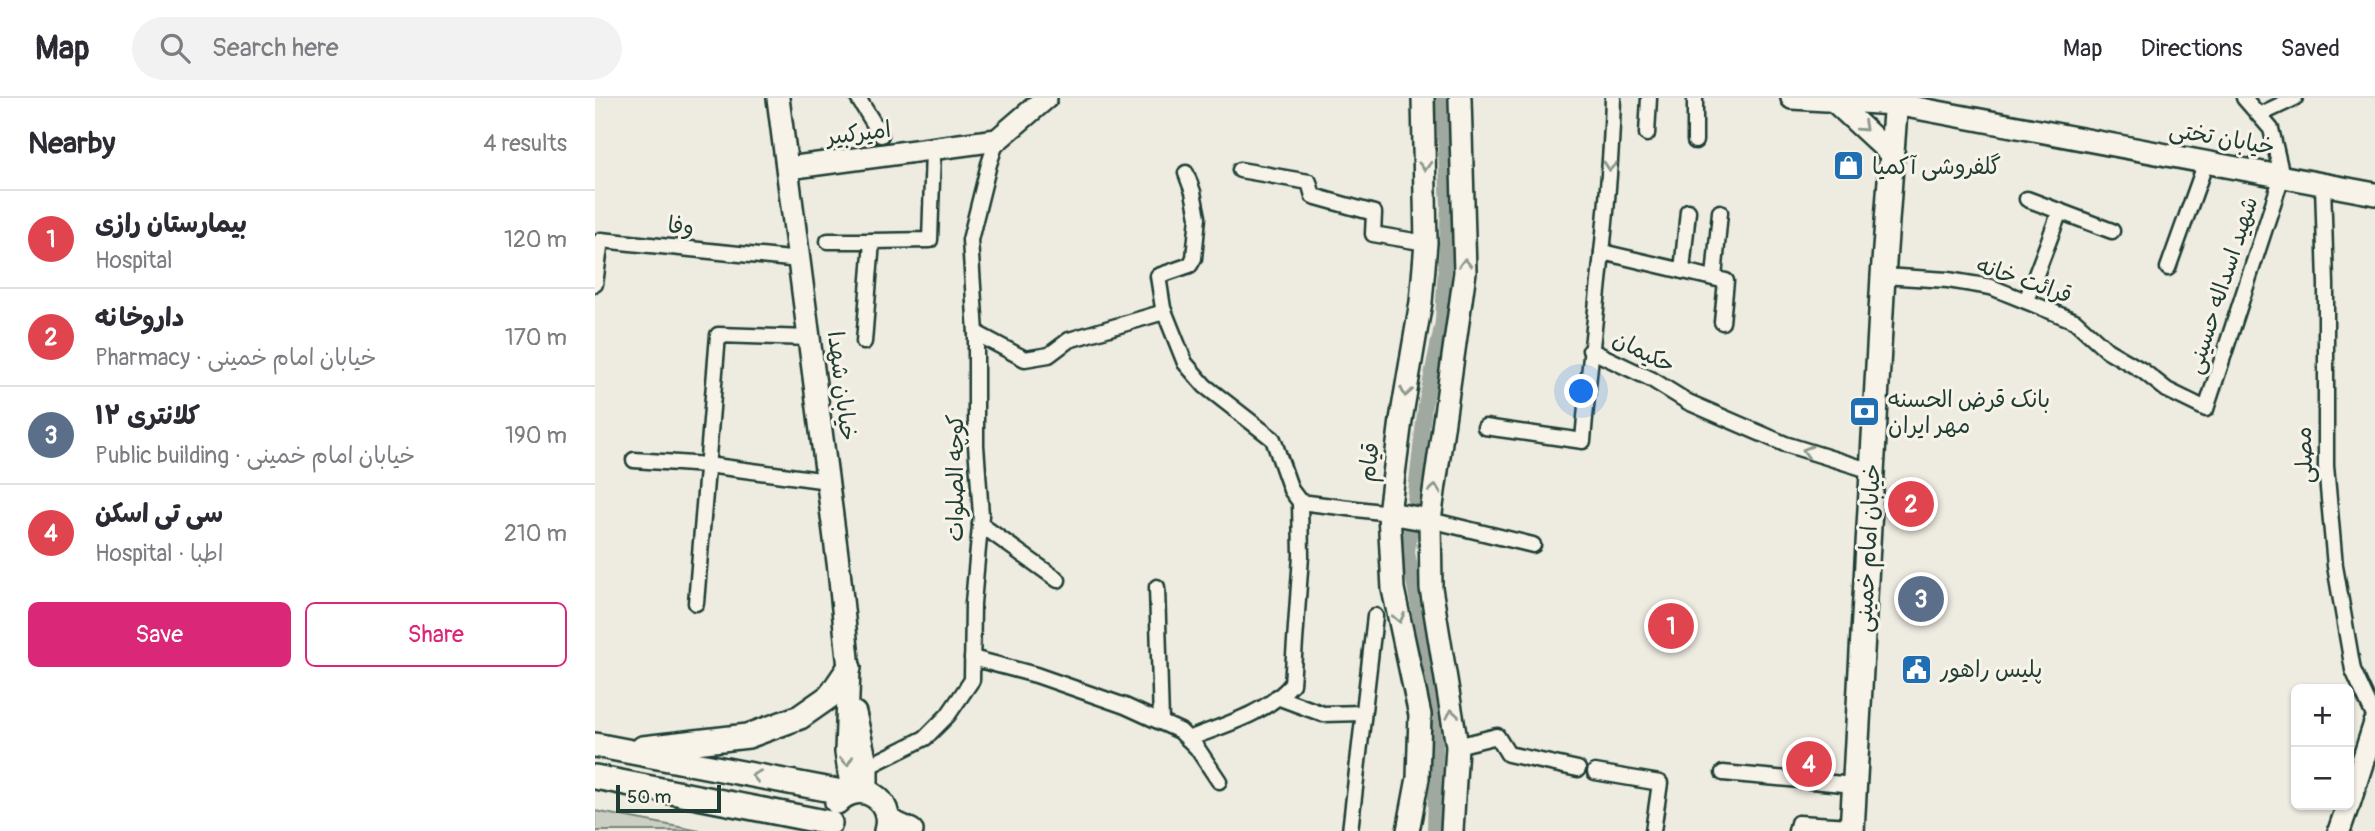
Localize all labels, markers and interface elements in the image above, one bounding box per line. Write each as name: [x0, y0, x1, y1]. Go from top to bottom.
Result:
search box: [132, 17, 622, 80]
text: Map: [35, 28, 90, 69]
icon: search: [156, 29, 194, 67]
text: Search here: [212, 32, 339, 64]
text: Map: [2063, 34, 2103, 63]
text: Directions: [2141, 34, 2242, 63]
text: Saved: [2280, 34, 2340, 63]
street label: خیابان تختی: [2167, 114, 2277, 162]
street label: امیرکبیر: [823, 115, 893, 152]
one-way arrow: [1855, 118, 1868, 131]
text: Nearby: [28, 125, 115, 162]
text: 4 results: [483, 129, 567, 158]
shop icon: گلفروشی آکمیا: [1832, 149, 1866, 183]
place label: گلفروشی آکمیا: [1872, 152, 2001, 181]
one-way arrow: [1417, 161, 1433, 172]
one-way arrow: [1603, 161, 1618, 172]
street label: شهید اسداله حسینی: [2180, 193, 2264, 377]
text: بیمارستان رازی: [95, 208, 247, 240]
street label: وفا: [666, 210, 696, 242]
text: 1: [47, 225, 56, 254]
text: 120 m: [504, 225, 567, 254]
text: Hospital: [95, 246, 173, 275]
street label: قرائت خانه: [1972, 250, 2076, 310]
one-way arrow: [1457, 258, 1473, 268]
text: داروخانه: [95, 302, 184, 334]
text: 2: [45, 323, 57, 352]
text: 170 m: [505, 323, 567, 352]
street label: حکیمان: [1608, 324, 1680, 380]
street label: خیابان شهدا: [821, 329, 863, 443]
text: Pharmacy · خیابان امام خمینی: [95, 343, 376, 372]
your location: [1564, 374, 1598, 408]
place label: بانک قرض الحسنه مهر ایران: [1888, 385, 2050, 440]
one-way arrow: [1399, 386, 1414, 398]
bank icon: بانک قرض الحسنه مهر ایران: [1848, 395, 1882, 429]
text: کلانتری ۱۲: [95, 400, 200, 432]
street label: کوچه الصلوات: [941, 414, 970, 542]
text: 3: [45, 421, 57, 450]
text: 190 m: [505, 421, 567, 450]
street label: مصلی: [2289, 426, 2319, 484]
street label: قیام: [1352, 440, 1389, 484]
text: Public building · خیابان امام خمینی: [95, 441, 415, 470]
one-way arrow: [1801, 445, 1814, 459]
street label: خیابان امام خمینی: [1849, 463, 1890, 633]
pin: 2: [1888, 478, 1934, 530]
one-way arrow: [1427, 483, 1442, 495]
text: سی تی اسکن: [95, 498, 223, 530]
text: 4: [44, 519, 58, 548]
text: 210 m: [504, 519, 567, 548]
text: Hospital · اطبا: [95, 539, 223, 568]
pin: 3: [1898, 573, 1944, 625]
pin: 1: [1648, 600, 1694, 652]
button: Save: [28, 602, 291, 667]
button: Share: [305, 602, 567, 667]
one-way arrow: [1391, 612, 1405, 624]
public building icon: پلیس راهور: [1900, 652, 1934, 686]
place label: پلیس راهور: [1939, 655, 2042, 684]
map controls: [2291, 684, 2354, 810]
button: +: [2291, 684, 2354, 747]
one-way arrow: [1445, 708, 1460, 720]
pin: 4: [1786, 738, 1832, 790]
button: −: [2291, 747, 2354, 810]
one-way arrow: [840, 755, 855, 767]
one-way arrow: [750, 769, 762, 784]
scale bar: [616, 782, 721, 814]
text: 50 m: [627, 785, 671, 809]

